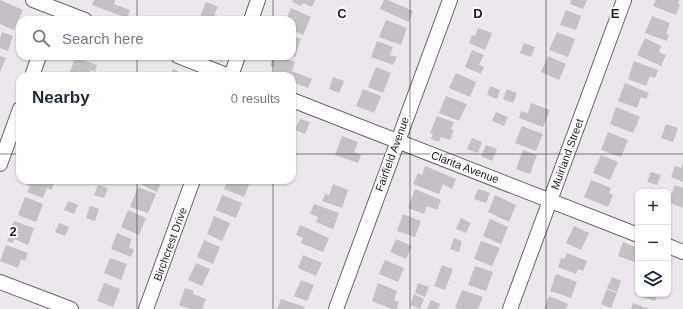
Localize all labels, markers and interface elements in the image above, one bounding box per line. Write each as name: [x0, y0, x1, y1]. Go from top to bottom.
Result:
text: C: [337, 6, 347, 21]
text: D: [473, 6, 483, 21]
text: E: [611, 6, 620, 21]
search box: [16, 16, 296, 60]
icon: search: [30, 27, 52, 49]
text: Search here: [62, 30, 144, 47]
text: Nearby: [32, 88, 90, 107]
text: 0 results: [231, 91, 280, 106]
street label: Fairfield Avenue: [373, 115, 411, 193]
street label: Muirland Street: [549, 117, 585, 191]
street label: Clarita Avenue: [430, 149, 500, 185]
map controls: [635, 189, 671, 297]
button: +: [635, 189, 671, 225]
street label: Birchcrest Drive: [151, 205, 189, 283]
text: 2: [9, 224, 17, 239]
button: −: [635, 225, 671, 261]
button: layers: [635, 261, 671, 297]

